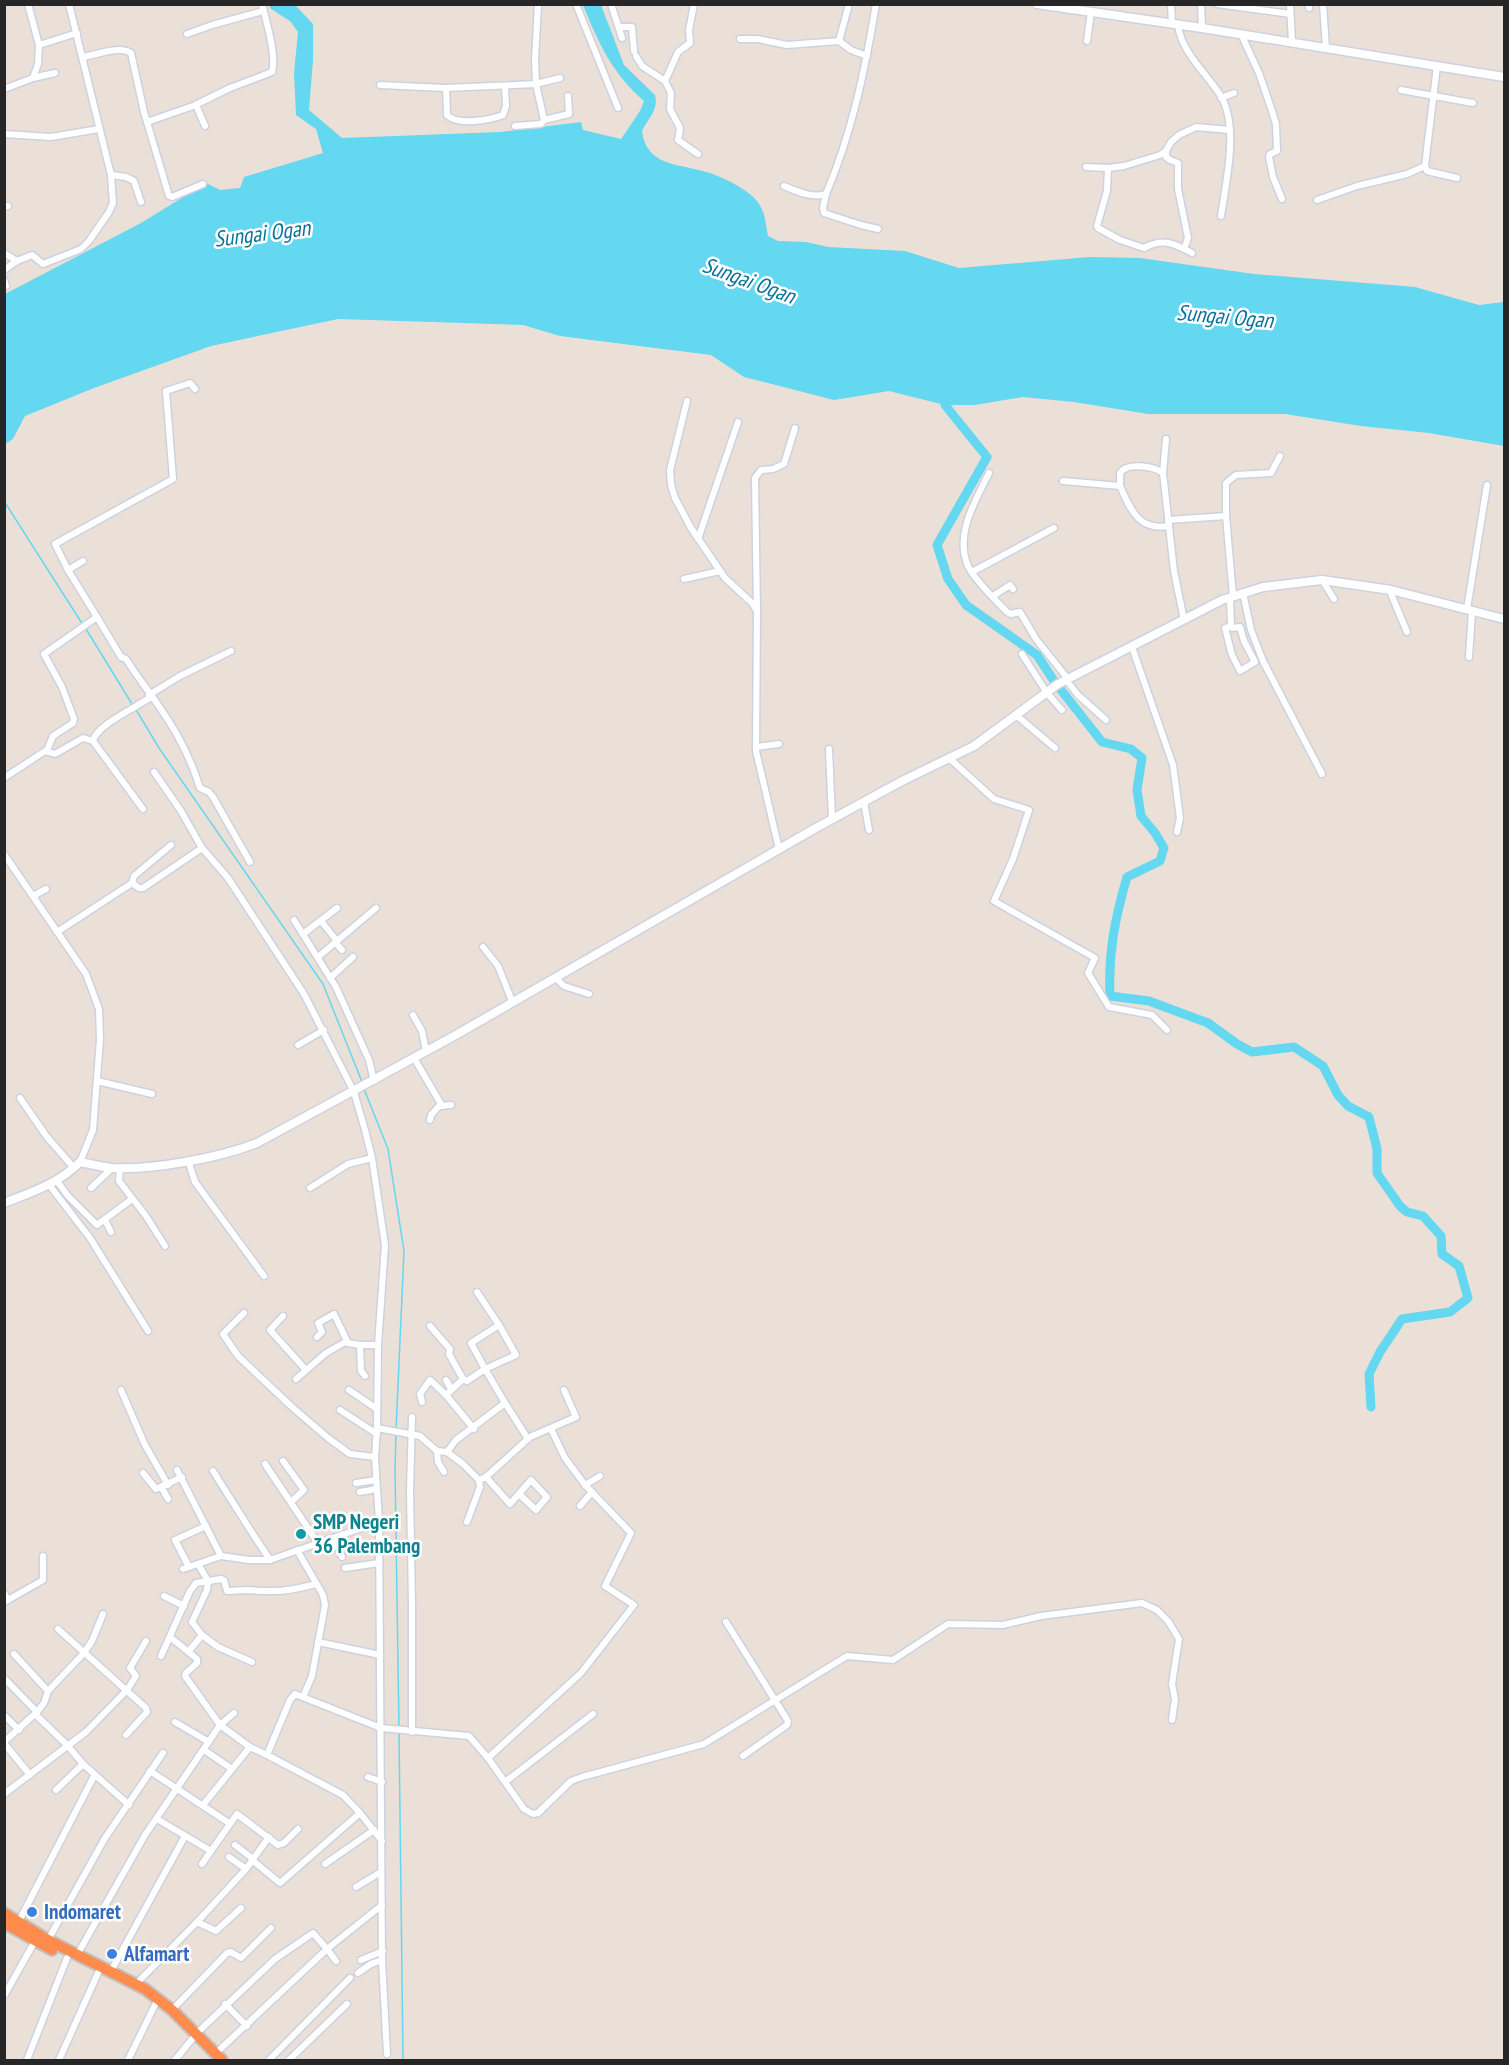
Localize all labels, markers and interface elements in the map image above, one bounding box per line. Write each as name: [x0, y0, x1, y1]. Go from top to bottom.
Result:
water label: Sungai Ogan: [212, 213, 313, 253]
water label: Sungai Ogan: [699, 250, 800, 310]
water label: Sungai Ogan: [1176, 298, 1276, 334]
place label: SMP Negeri 36 Palembang: [313, 1508, 420, 1559]
marker: SMP Negeri 36 Palembang: [294, 1527, 308, 1541]
place label: Indomaret: [44, 1898, 121, 1925]
marker: Indomaret: [25, 1905, 39, 1919]
place label: Alfamart: [123, 1940, 189, 1967]
marker: Alfamart: [105, 1947, 119, 1961]

